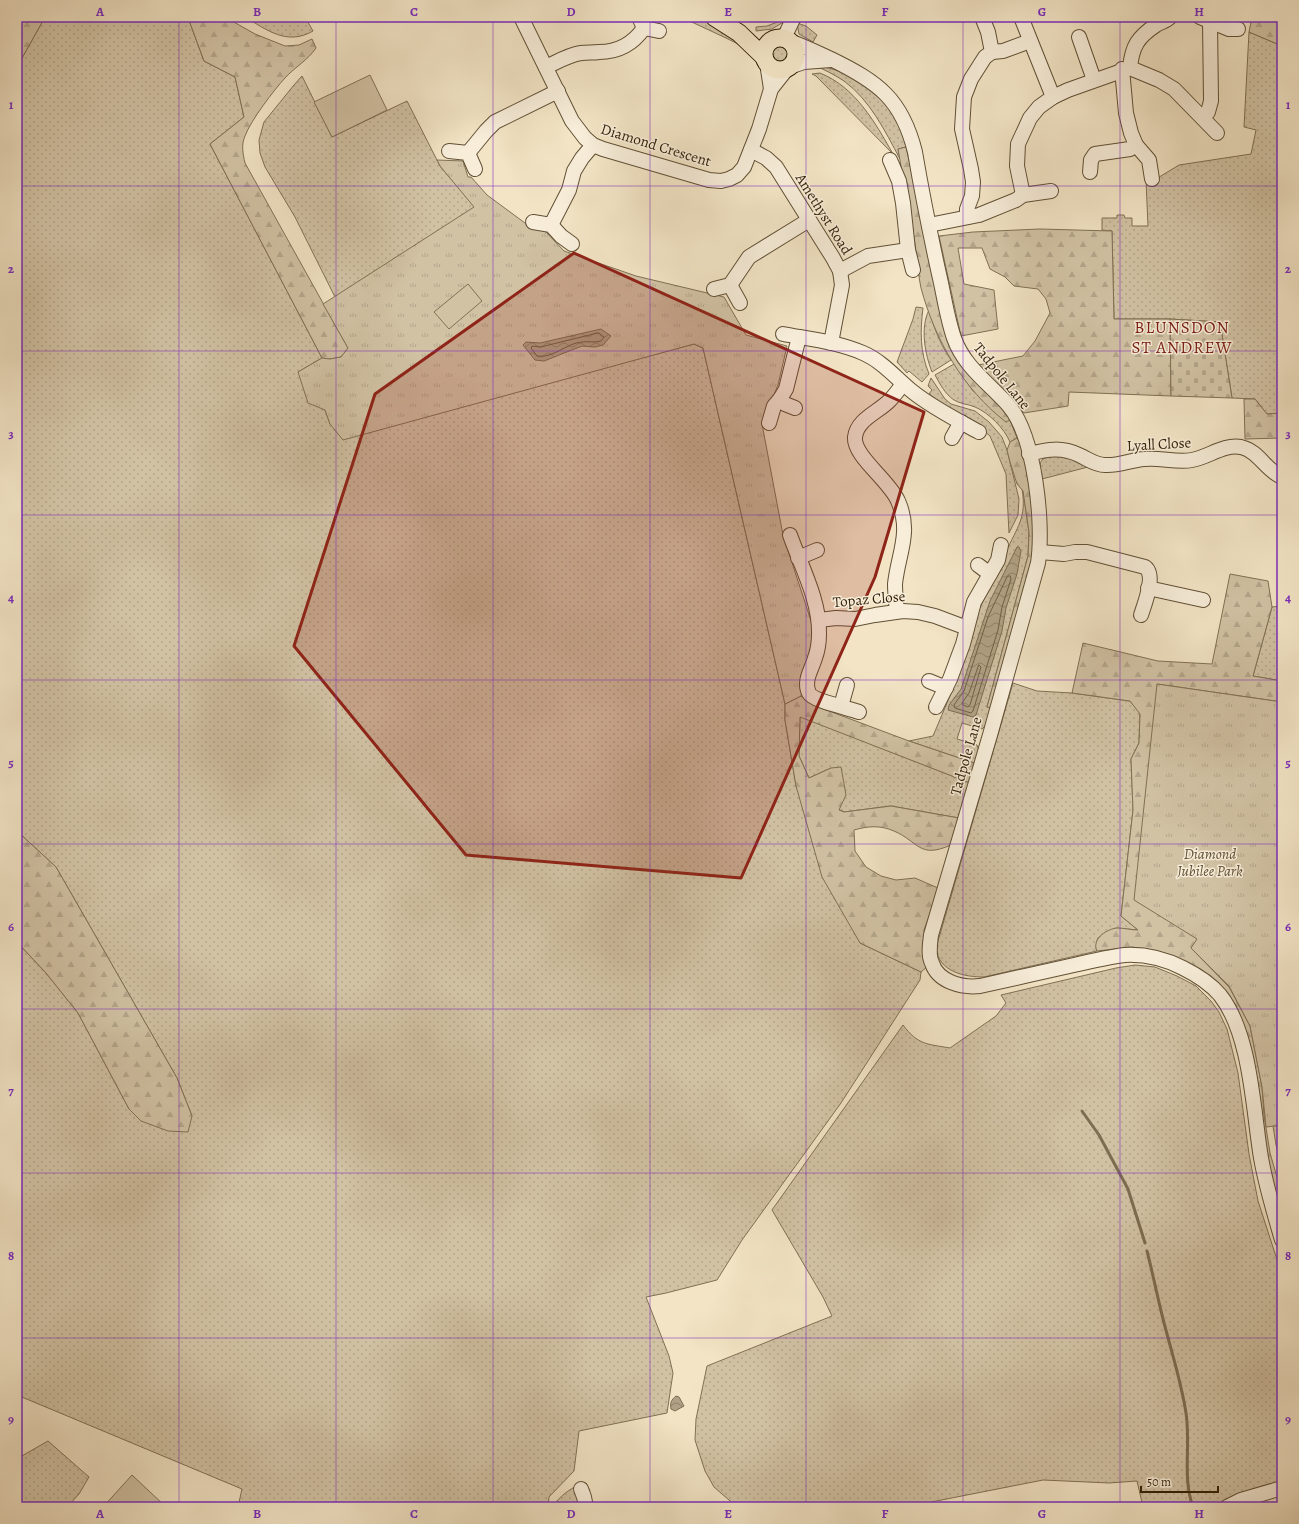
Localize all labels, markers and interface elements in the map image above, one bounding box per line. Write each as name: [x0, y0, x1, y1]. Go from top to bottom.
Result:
text: A: [95, 3, 105, 20]
text: B: [253, 3, 261, 20]
text: C: [410, 3, 418, 20]
text: D: [566, 3, 576, 20]
text: E: [724, 3, 732, 20]
text: F: [882, 3, 889, 20]
text: G: [1038, 3, 1046, 20]
text: H: [1194, 3, 1204, 20]
text: 1: [9, 96, 14, 113]
text: 1: [1286, 96, 1291, 113]
street label: Diamond Crescent: [598, 119, 714, 171]
street label: Amethyst Road: [791, 169, 857, 259]
text: 2: [8, 260, 15, 277]
text: 2: [1285, 260, 1292, 277]
district label: BLUNSDON ST ANDREW: [1131, 316, 1233, 359]
street label: Tadpole Lane: [969, 338, 1035, 414]
text: 3: [8, 425, 14, 442]
text: 3: [1285, 425, 1291, 442]
street label: Lyall Close: [1126, 432, 1192, 456]
street label: Topaz Close: [832, 586, 906, 612]
text: 4: [8, 589, 14, 606]
text: 4: [1285, 589, 1291, 606]
street label: Tadpole Lane: [945, 714, 987, 798]
text: 5: [8, 754, 14, 771]
text: 5: [1285, 754, 1291, 771]
park label: Diamond Jubilee Park: [1176, 844, 1243, 881]
text: 6: [8, 918, 14, 935]
text: 6: [1285, 918, 1291, 935]
text: 7: [8, 1082, 14, 1099]
text: 7: [1285, 1082, 1291, 1099]
text: 8: [8, 1247, 14, 1264]
text: 8: [1285, 1247, 1291, 1264]
text: 9: [8, 1411, 14, 1428]
text: 9: [1285, 1411, 1291, 1428]
scale bar: [1141, 1468, 1218, 1494]
text: 50 m: [1147, 1474, 1171, 1490]
text: A: [95, 1505, 105, 1522]
text: B: [253, 1505, 261, 1522]
text: C: [410, 1505, 418, 1522]
text: D: [566, 1505, 576, 1522]
text: E: [724, 1505, 732, 1522]
text: F: [882, 1505, 889, 1522]
text: G: [1038, 1505, 1046, 1522]
text: H: [1194, 1505, 1204, 1522]

